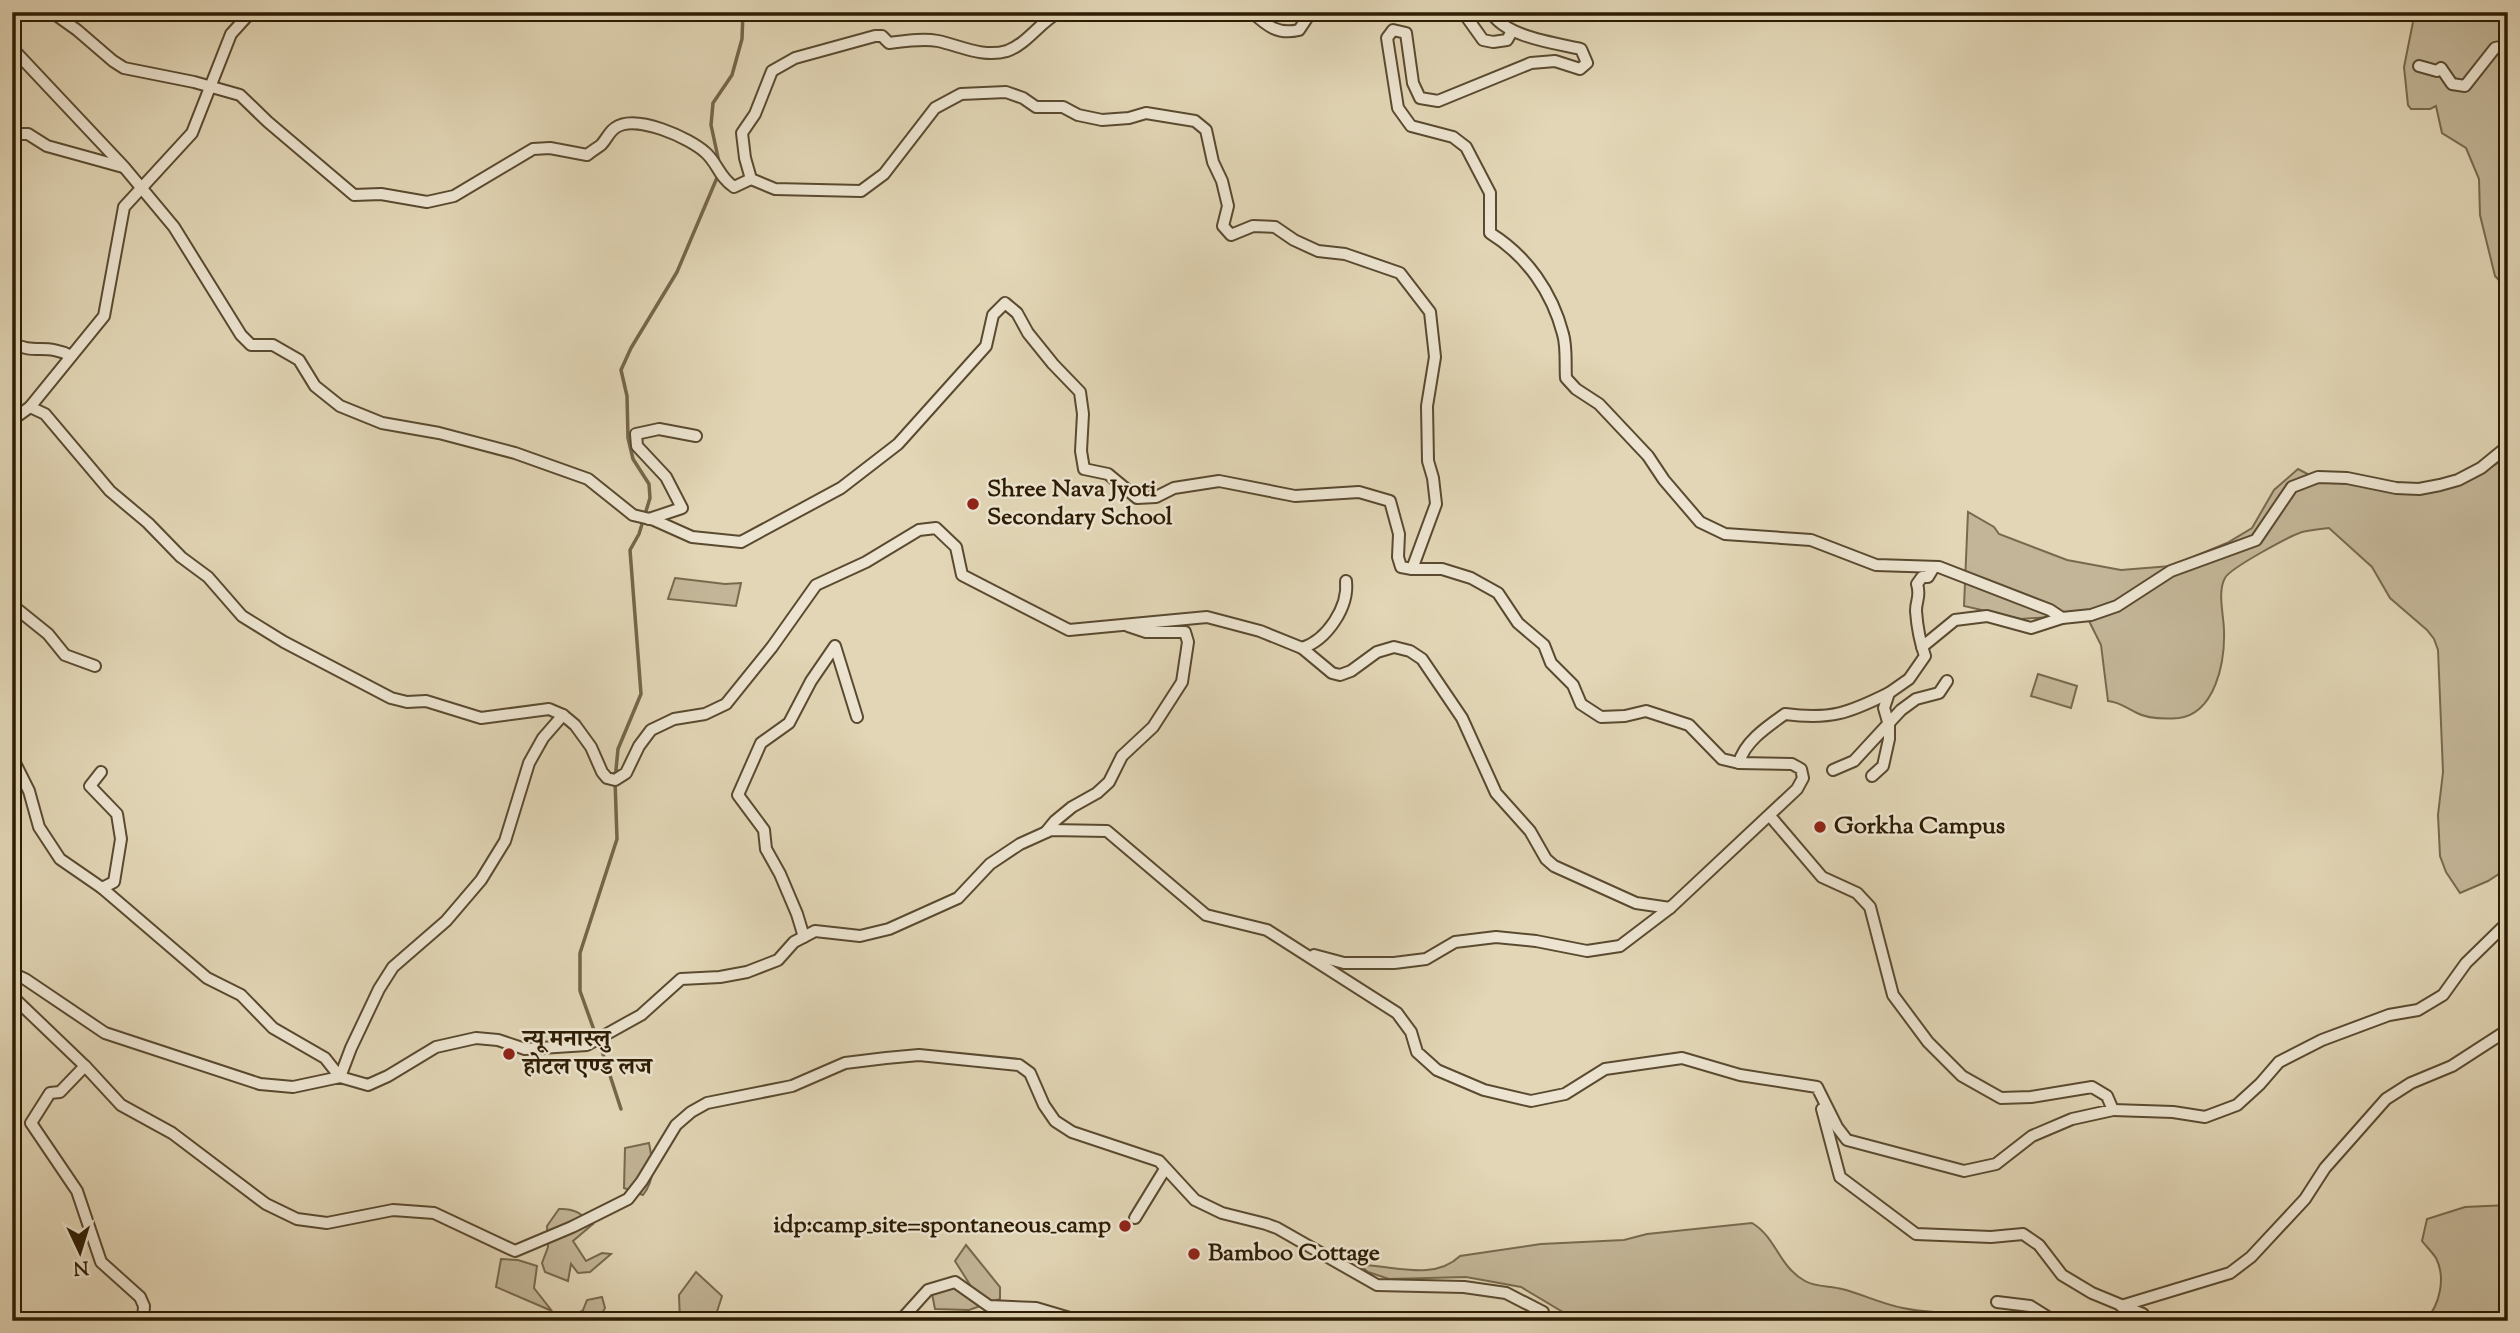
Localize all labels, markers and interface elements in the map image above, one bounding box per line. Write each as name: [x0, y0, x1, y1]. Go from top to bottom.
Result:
place label: Shree Nava Jyoti Secondary School: [987, 473, 1173, 535]
marker: Shree Nava Jyoti Secondary School: [965, 496, 981, 512]
place label: Gorkha Campus: [1834, 810, 2005, 844]
marker: Gorkha Campus: [1812, 819, 1828, 835]
place label: न्यू मनास्लु होटल एण्ड लज: [521, 1023, 654, 1085]
marker: न्यू मनास्लु होटल एण्ड लज: [501, 1046, 517, 1062]
place label: idp:camp_site=spontaneous_camp: [773, 1209, 1111, 1243]
north arrow: [46, 1218, 116, 1288]
marker: idp:camp_site=spontaneous_camp: [1117, 1218, 1133, 1234]
place label: Bamboo Cottage: [1208, 1237, 1380, 1271]
marker: Bamboo Cottage: [1186, 1246, 1202, 1262]
text: N: [73, 1252, 90, 1280]

